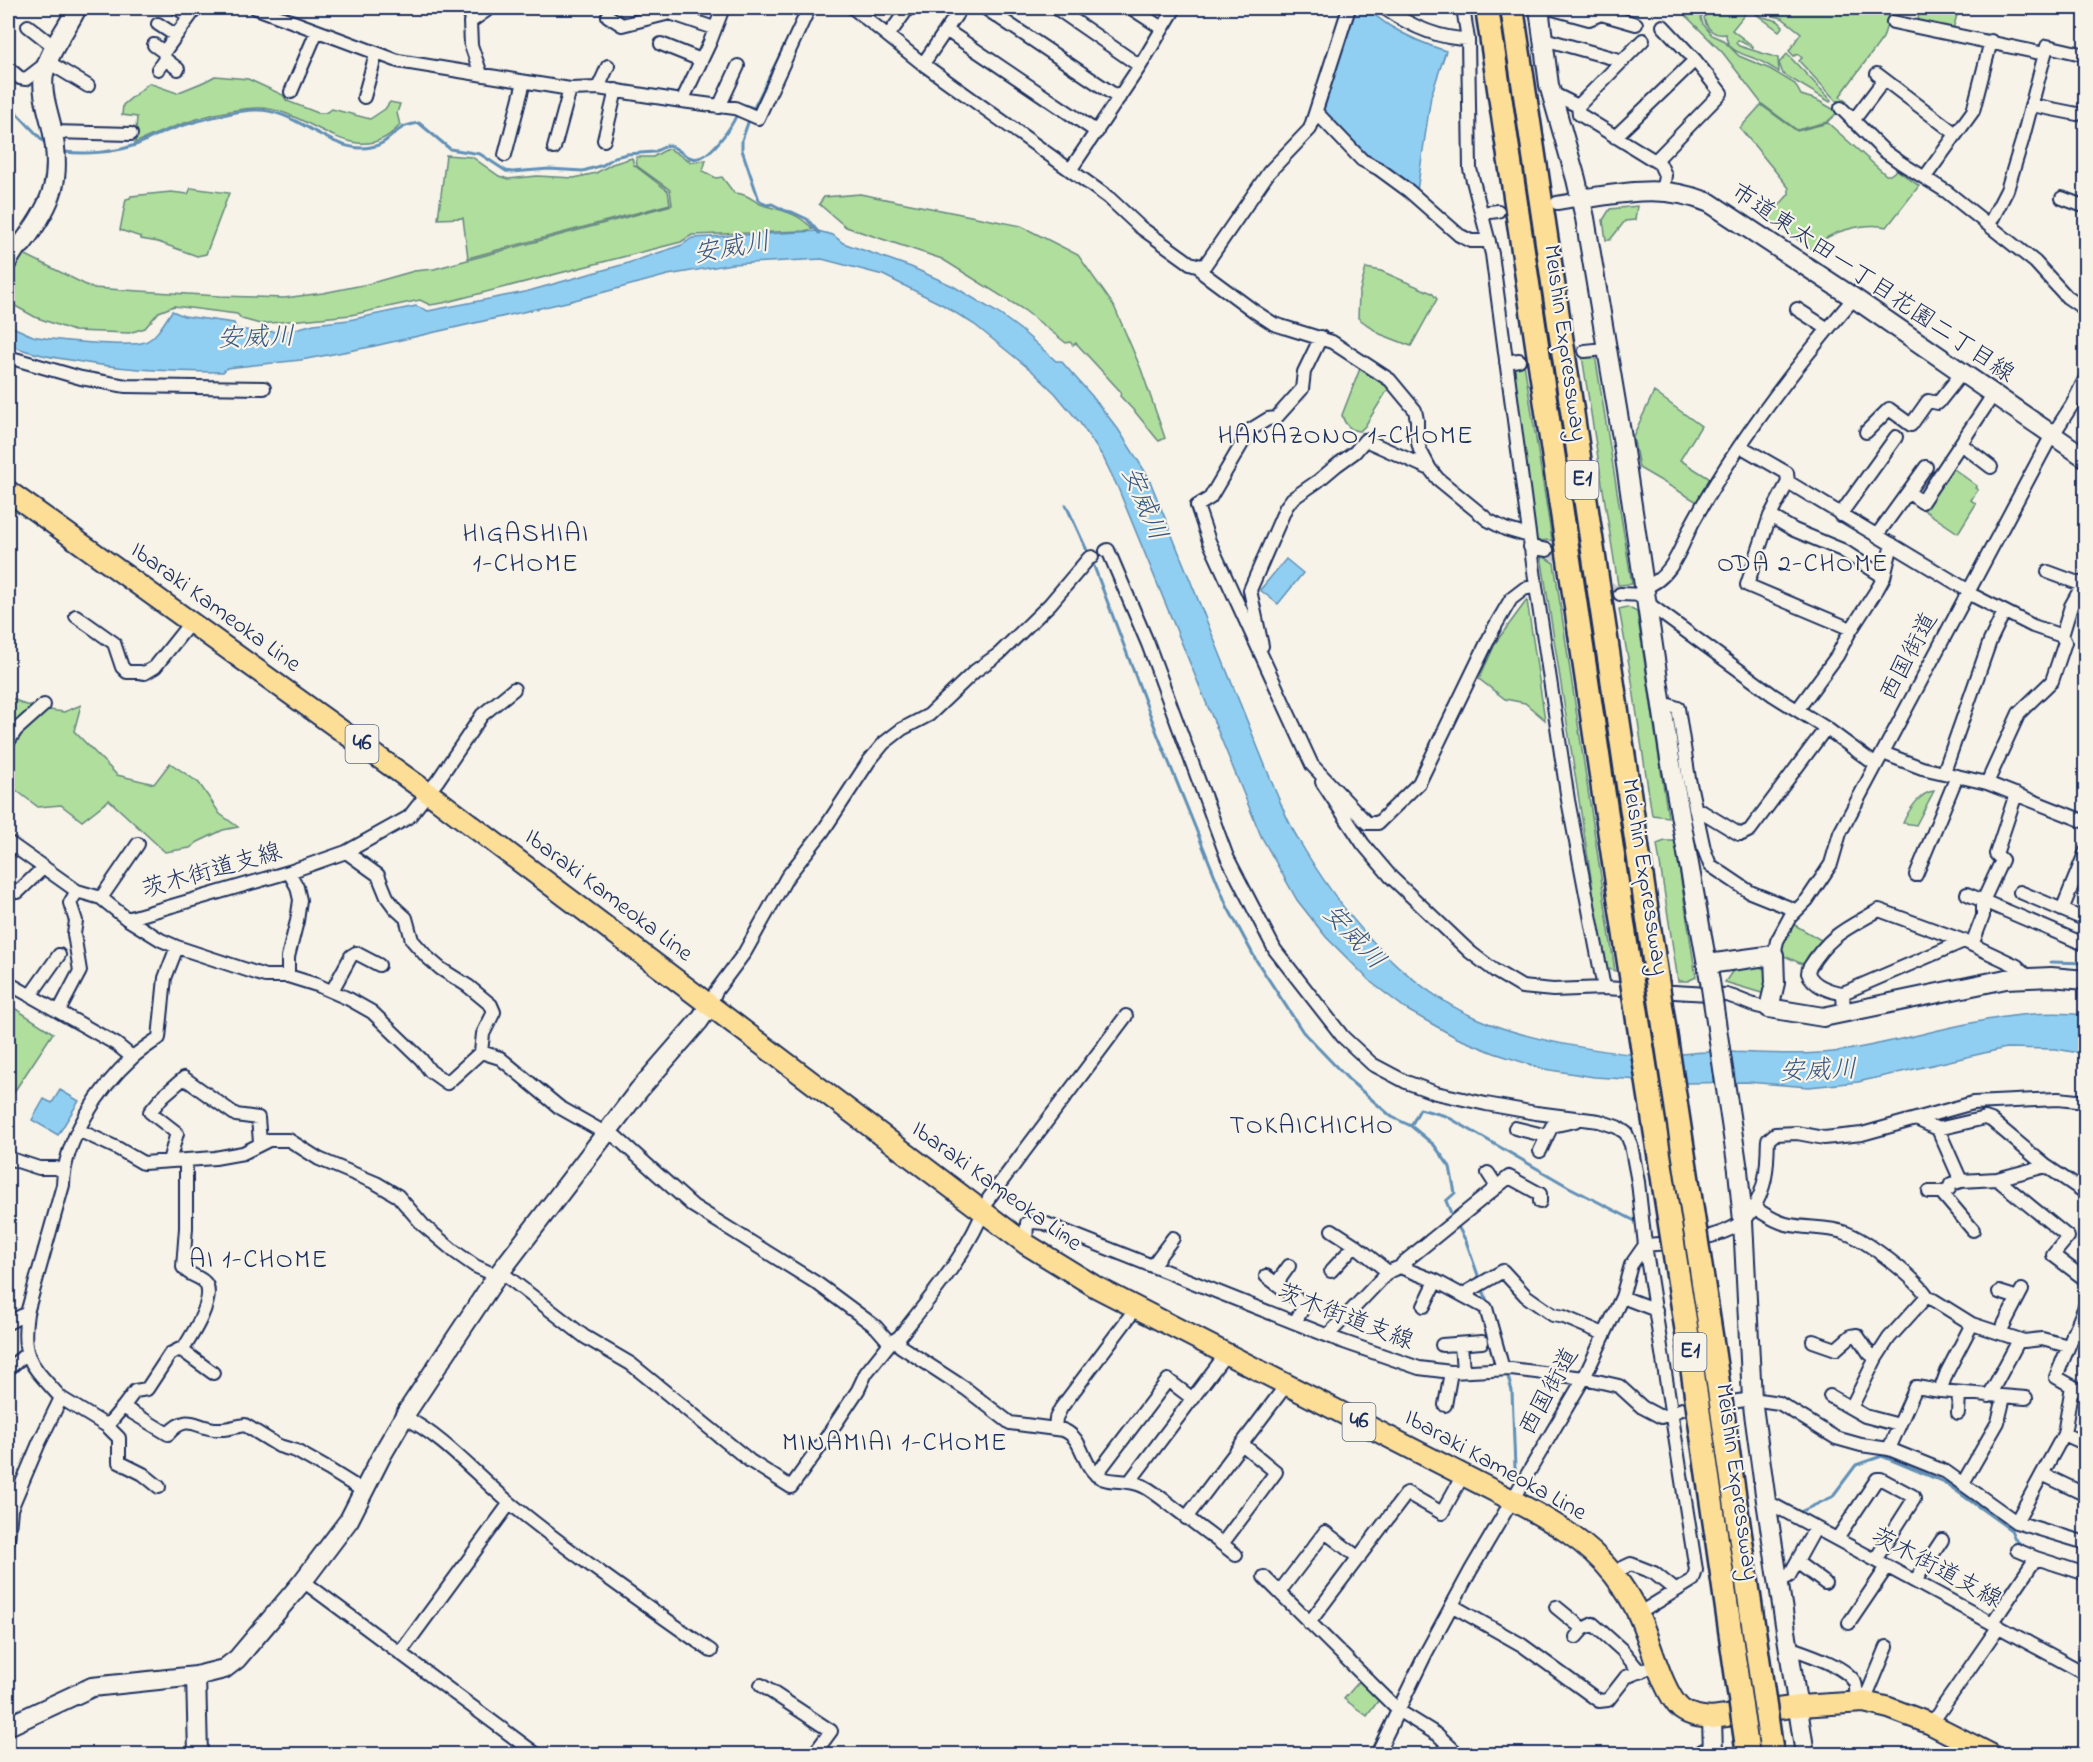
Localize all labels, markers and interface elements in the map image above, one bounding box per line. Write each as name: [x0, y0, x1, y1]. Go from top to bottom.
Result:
street label: 市道東太田一丁目花園二丁目線: [1723, 176, 2021, 392]
water label: 安威川: [690, 224, 774, 274]
street label: Meishin Expressway: [1532, 242, 1595, 444]
water label: 安威川: [216, 319, 296, 359]
district label: HANAZONO 1-CHOME: [1218, 418, 1474, 456]
water label: 安威川: [1110, 461, 1176, 547]
road number: E1: [1566, 461, 1598, 499]
district label: HIGASHIAI 1-CHOME: [462, 516, 590, 584]
street label: Ibaraki Kameoka Line: [122, 534, 308, 682]
district label: ODA 2-CHOME: [1717, 546, 1889, 584]
street label: 西国街道: [1872, 606, 1948, 708]
road number: 46: [346, 725, 378, 763]
street label: Meishin Expressway: [1610, 776, 1677, 978]
street label: Ibaraki Kameoka Line: [516, 821, 700, 971]
street label: 茨木街道支線: [138, 835, 286, 909]
water label: 安威川: [1313, 897, 1393, 979]
water label: 安威川: [1778, 1052, 1858, 1092]
district label: TOKAICHICHO: [1229, 1108, 1395, 1146]
street label: Ibaraki Kameoka Line: [903, 1113, 1089, 1261]
district label: AI 1-CHOME: [189, 1242, 329, 1280]
street label: 茨木街道支線: [1272, 1276, 1418, 1360]
road number: E1: [1674, 1333, 1706, 1371]
street label: 西国街道: [1511, 1342, 1589, 1442]
street label: Meishin Expressway: [1704, 1381, 1767, 1583]
street label: Ibaraki Kameoka Line: [1398, 1401, 1593, 1531]
road number: 46: [1342, 1403, 1376, 1441]
district label: MINAMIAI 1-CHOME: [782, 1425, 1008, 1463]
street label: 茨木街道支線: [1864, 1520, 2008, 1618]

